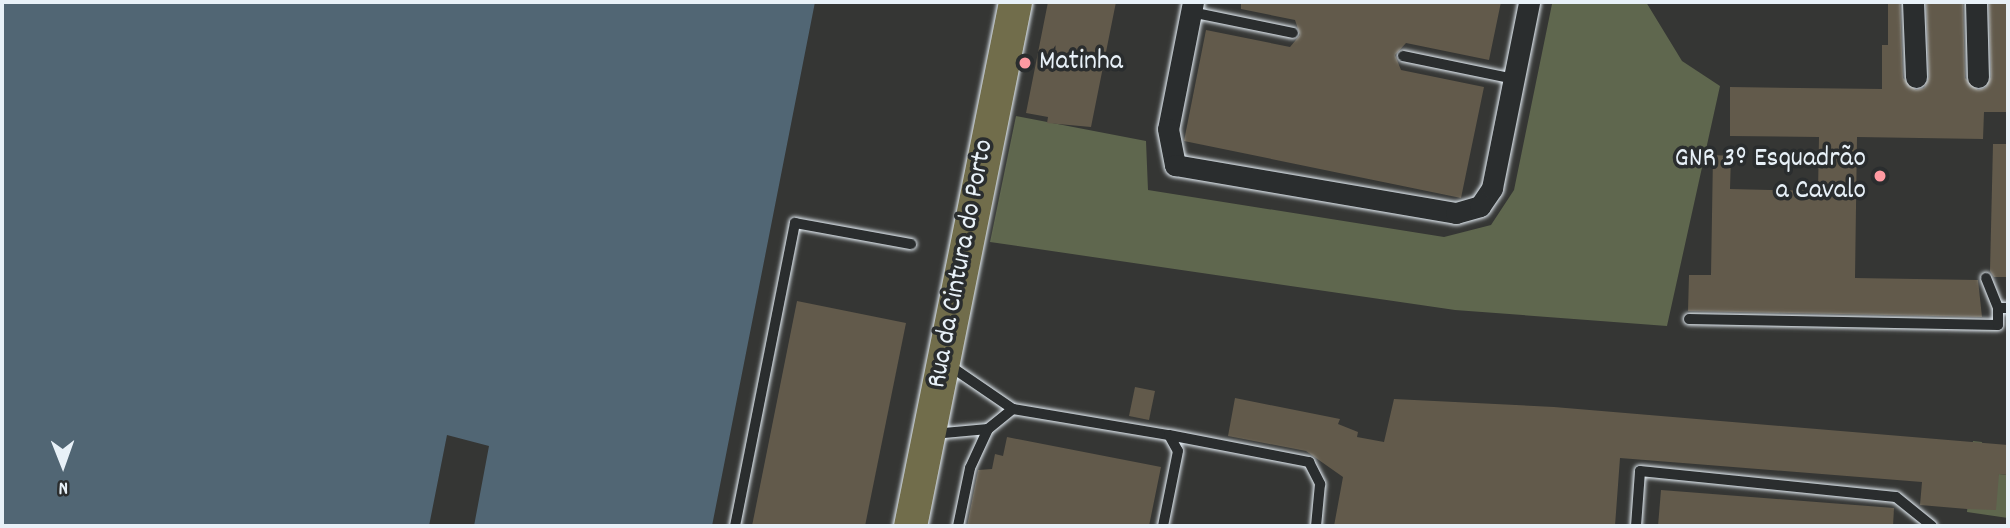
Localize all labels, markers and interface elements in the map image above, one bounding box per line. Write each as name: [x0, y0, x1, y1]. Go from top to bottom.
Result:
place label: Matinha: [1039, 46, 1123, 80]
marker: Matinha: [1017, 55, 1033, 71]
street label: Rua da Cintura do Porto: [921, 137, 1003, 391]
place label: GNR 3º Esquadrão a Cavalo: [1675, 143, 1866, 209]
marker: GNR 3º Esquadrão a Cavalo: [1872, 168, 1888, 184]
north arrow: [28, 430, 98, 500]
text: N: [58, 473, 68, 500]

